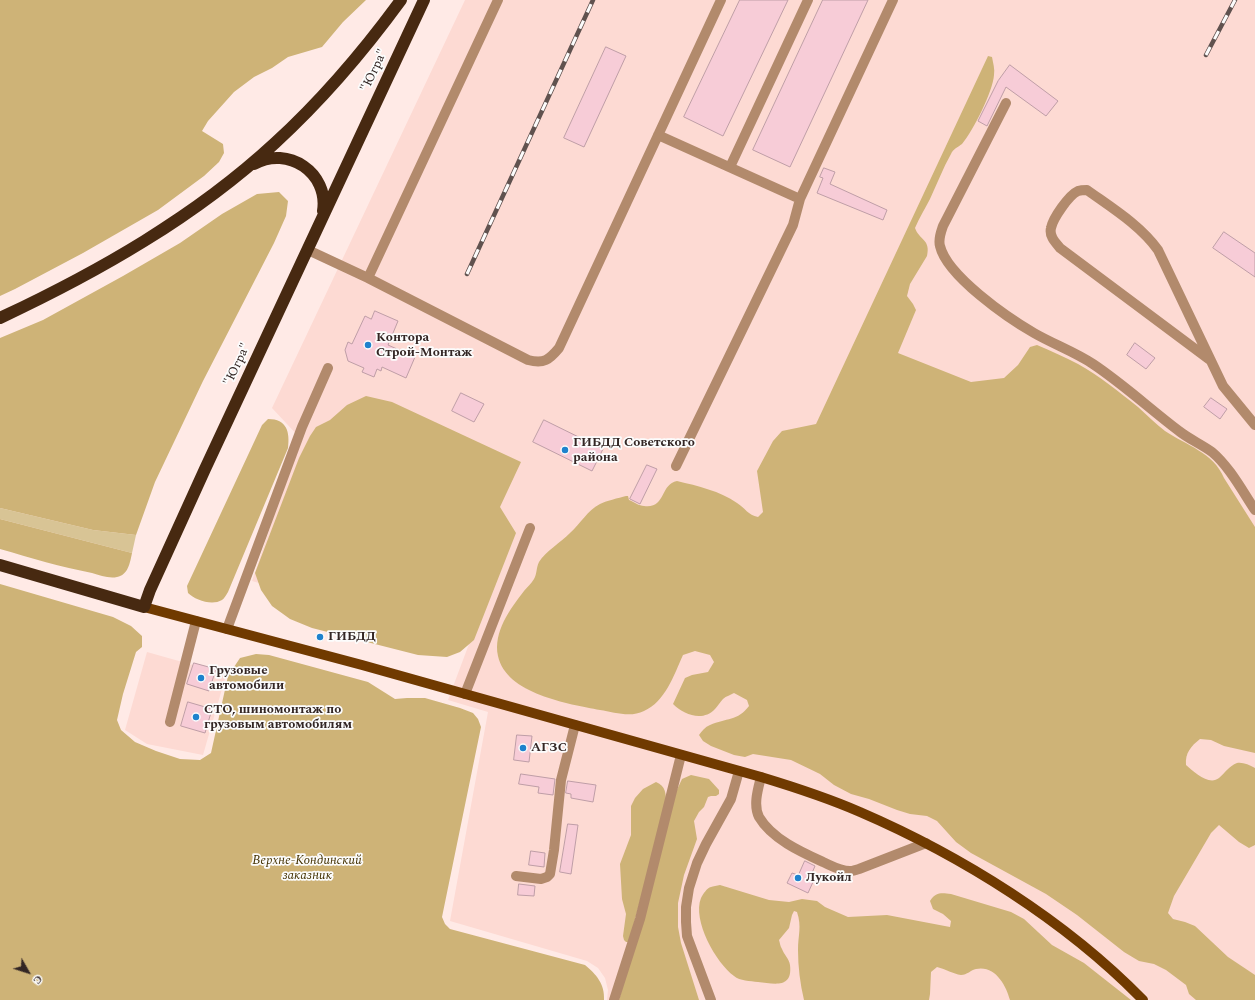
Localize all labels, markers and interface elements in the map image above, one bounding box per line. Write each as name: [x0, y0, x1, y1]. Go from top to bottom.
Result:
street label: "Югра": [358, 47, 392, 95]
place label: Контора Строй-Монтаж: [376, 330, 472, 361]
marker: Контора Строй-Монтаж: [363, 340, 373, 350]
street label: "Югра": [221, 341, 255, 389]
place label: ГИБДД Советского района: [573, 435, 695, 466]
marker: ГИБДД Советского района: [560, 445, 570, 455]
place label: ГИБДД: [328, 629, 376, 645]
marker: ГИБДД: [315, 632, 325, 642]
place label: Грузовые автомобили: [209, 663, 284, 694]
marker: Грузовые автомобили: [196, 673, 206, 683]
place label: СТО, шиномонтаж по грузовым автомобилям: [204, 702, 352, 733]
marker: СТО, шиномонтаж по грузовым автомобилям: [191, 712, 201, 722]
place label: АГЗС: [531, 740, 567, 756]
marker: АГЗС: [518, 743, 528, 753]
park label: Верхне-Кондинский заказник: [252, 853, 362, 884]
place label: Лукойл: [806, 870, 852, 886]
marker: Лукойл: [793, 873, 803, 883]
north arrow: [8, 952, 48, 992]
text: С: [29, 971, 47, 988]

